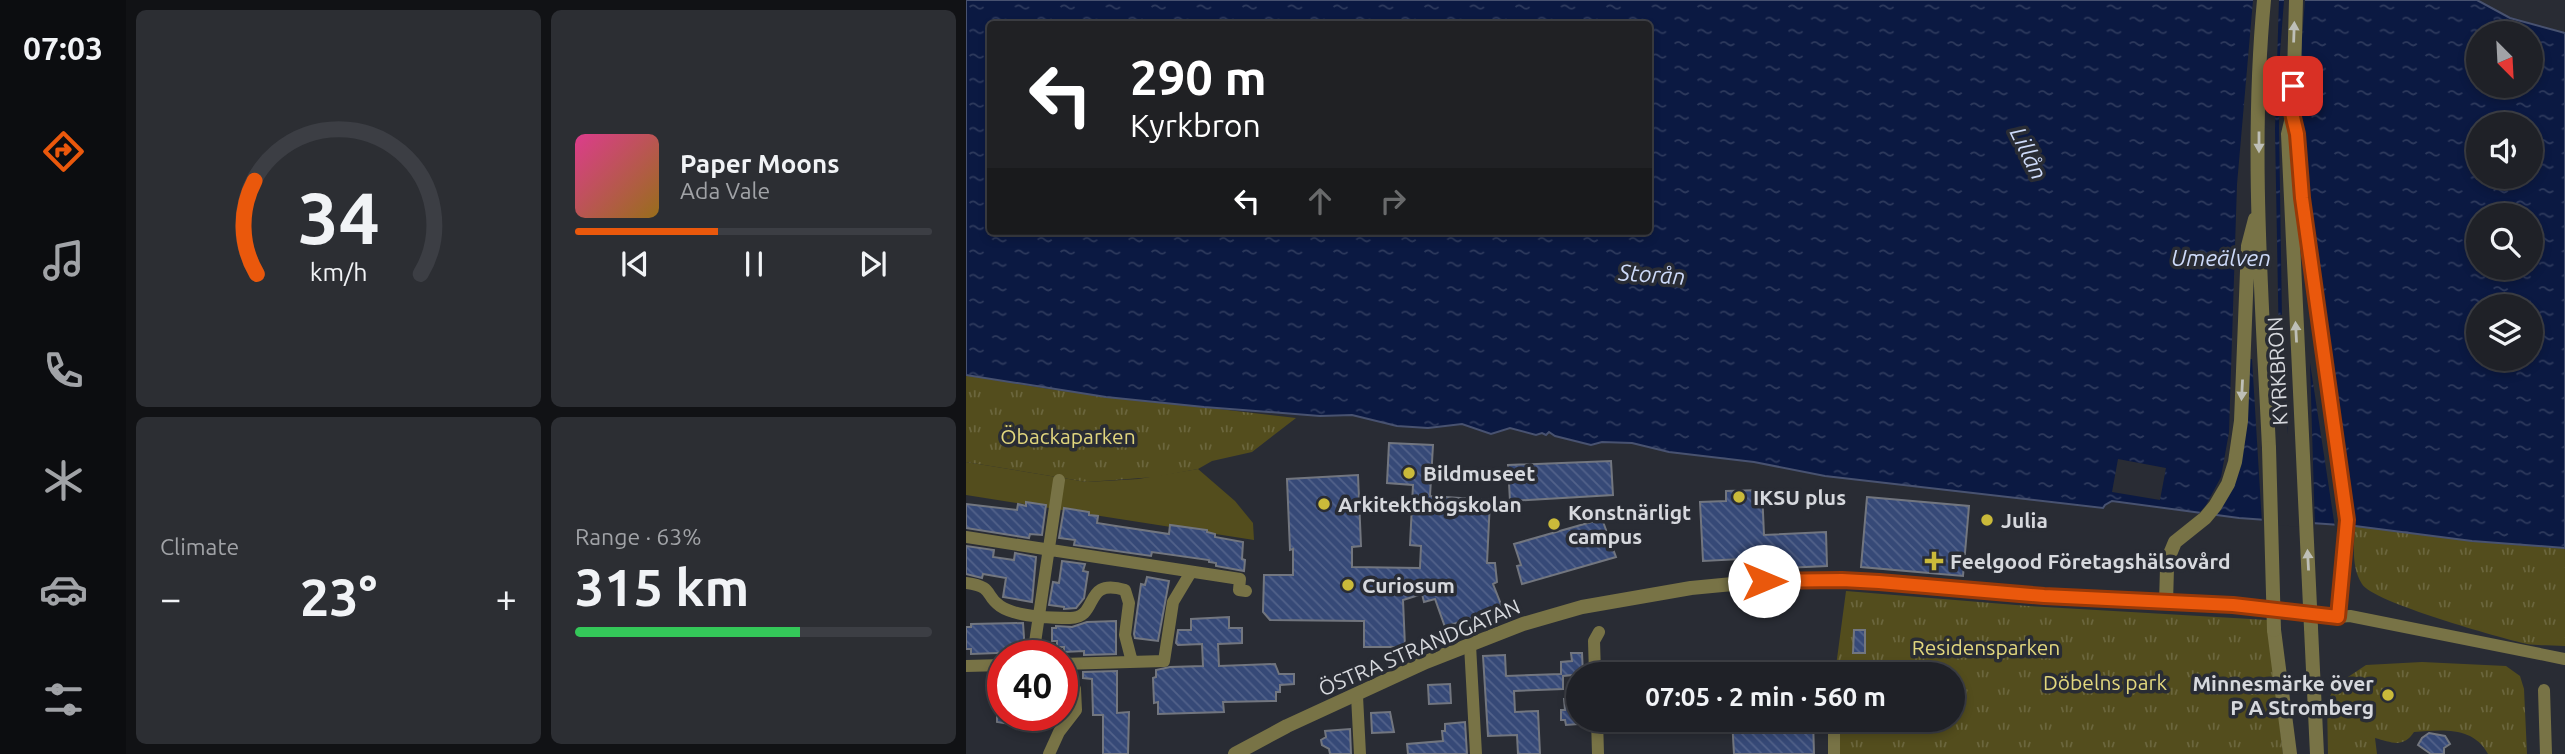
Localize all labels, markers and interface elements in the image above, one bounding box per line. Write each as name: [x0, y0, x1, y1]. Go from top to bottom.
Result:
one-way arrow: [2288, 21, 2299, 43]
north arrow: [2466, 21, 2543, 98]
map controls: [2466, 21, 2543, 371]
text: 07:03: [23, 30, 103, 66]
icon: left: [1015, 49, 1106, 140]
text: 290 m: [1130, 49, 1267, 104]
pin: [2263, 56, 2323, 116]
icon: arrive: [2274, 67, 2312, 105]
text: Kyrkbron: [1130, 107, 1261, 143]
button: sound: [2466, 112, 2543, 189]
water label: Lillån: [2006, 123, 2052, 183]
icon: directions: [39, 127, 88, 176]
one-way arrow: [2253, 131, 2265, 153]
text: Paper Moons: [680, 149, 839, 178]
text: 34: [297, 177, 380, 259]
text: Ada Vale: [680, 178, 770, 203]
icon: left: [1228, 182, 1266, 220]
icon: ahead: [1301, 182, 1339, 220]
icon: right: [1374, 182, 1412, 220]
button: search: [2466, 203, 2543, 280]
icon: music: [39, 236, 88, 285]
icon: previous: [616, 245, 654, 283]
icon: pause: [735, 245, 773, 283]
icon: next: [854, 245, 892, 283]
water label: Umeälven: [2171, 245, 2271, 270]
text: km/h: [310, 258, 367, 286]
water label: Storån: [1617, 259, 1686, 289]
button: layers: [2466, 294, 2543, 371]
street label: KYRKBRON: [2262, 316, 2292, 426]
one-way arrow: [2290, 321, 2301, 343]
icon: phone: [39, 346, 88, 395]
one-way arrow: [2237, 379, 2248, 401]
park label: Öbackaparken: [1000, 424, 1136, 448]
icon: climate: [39, 456, 88, 505]
place label: Bildmuseet: [1423, 461, 1535, 485]
marker: Bildmuseet: [1401, 465, 1417, 481]
place label: IKSU plus: [1753, 485, 1846, 509]
marker: IKSU plus: [1731, 489, 1747, 505]
place label: Arkitekthögskolan: [1338, 492, 1522, 516]
marker: Arkitekthögskolan: [1316, 496, 1332, 512]
place label: Konstnärligt campus: [1568, 500, 1691, 548]
place label: Julia: [2001, 508, 2048, 532]
marker: Julia: [1979, 512, 1995, 528]
marker: Konstnärligt campus: [1546, 516, 1562, 532]
text: Range · 63%: [575, 524, 702, 549]
text: Climate: [160, 534, 239, 559]
position arrow: [1727, 544, 1801, 618]
one-way arrow: [2302, 548, 2313, 570]
place label: Feelgood Företagshälsovård: [1950, 549, 2231, 573]
marker: Feelgood Företagshälsovård: [1924, 551, 1944, 571]
text: 315 km: [575, 558, 749, 616]
icon: car: [39, 565, 88, 614]
text: 23°: [300, 568, 377, 626]
place label: Curiosum: [1362, 573, 1455, 597]
text: −: [160, 577, 181, 619]
text: +: [496, 577, 517, 619]
marker: Curiosum: [1340, 577, 1356, 593]
street label: ÖSTRA STRANDGATAN: [1315, 594, 1523, 700]
park label: Residensparken: [1912, 635, 2060, 659]
speed limit sign: 40: [987, 640, 1078, 731]
park label: Döbelns park: [2043, 670, 2167, 694]
place label: Minnesmärke över P A Stromberg: [2192, 671, 2374, 719]
icon: filters: [39, 675, 88, 724]
text: 07:05 · 2 min · 560 m: [1645, 682, 1886, 711]
marker: Minnesmärke över P A Stromberg: [2380, 687, 2396, 703]

